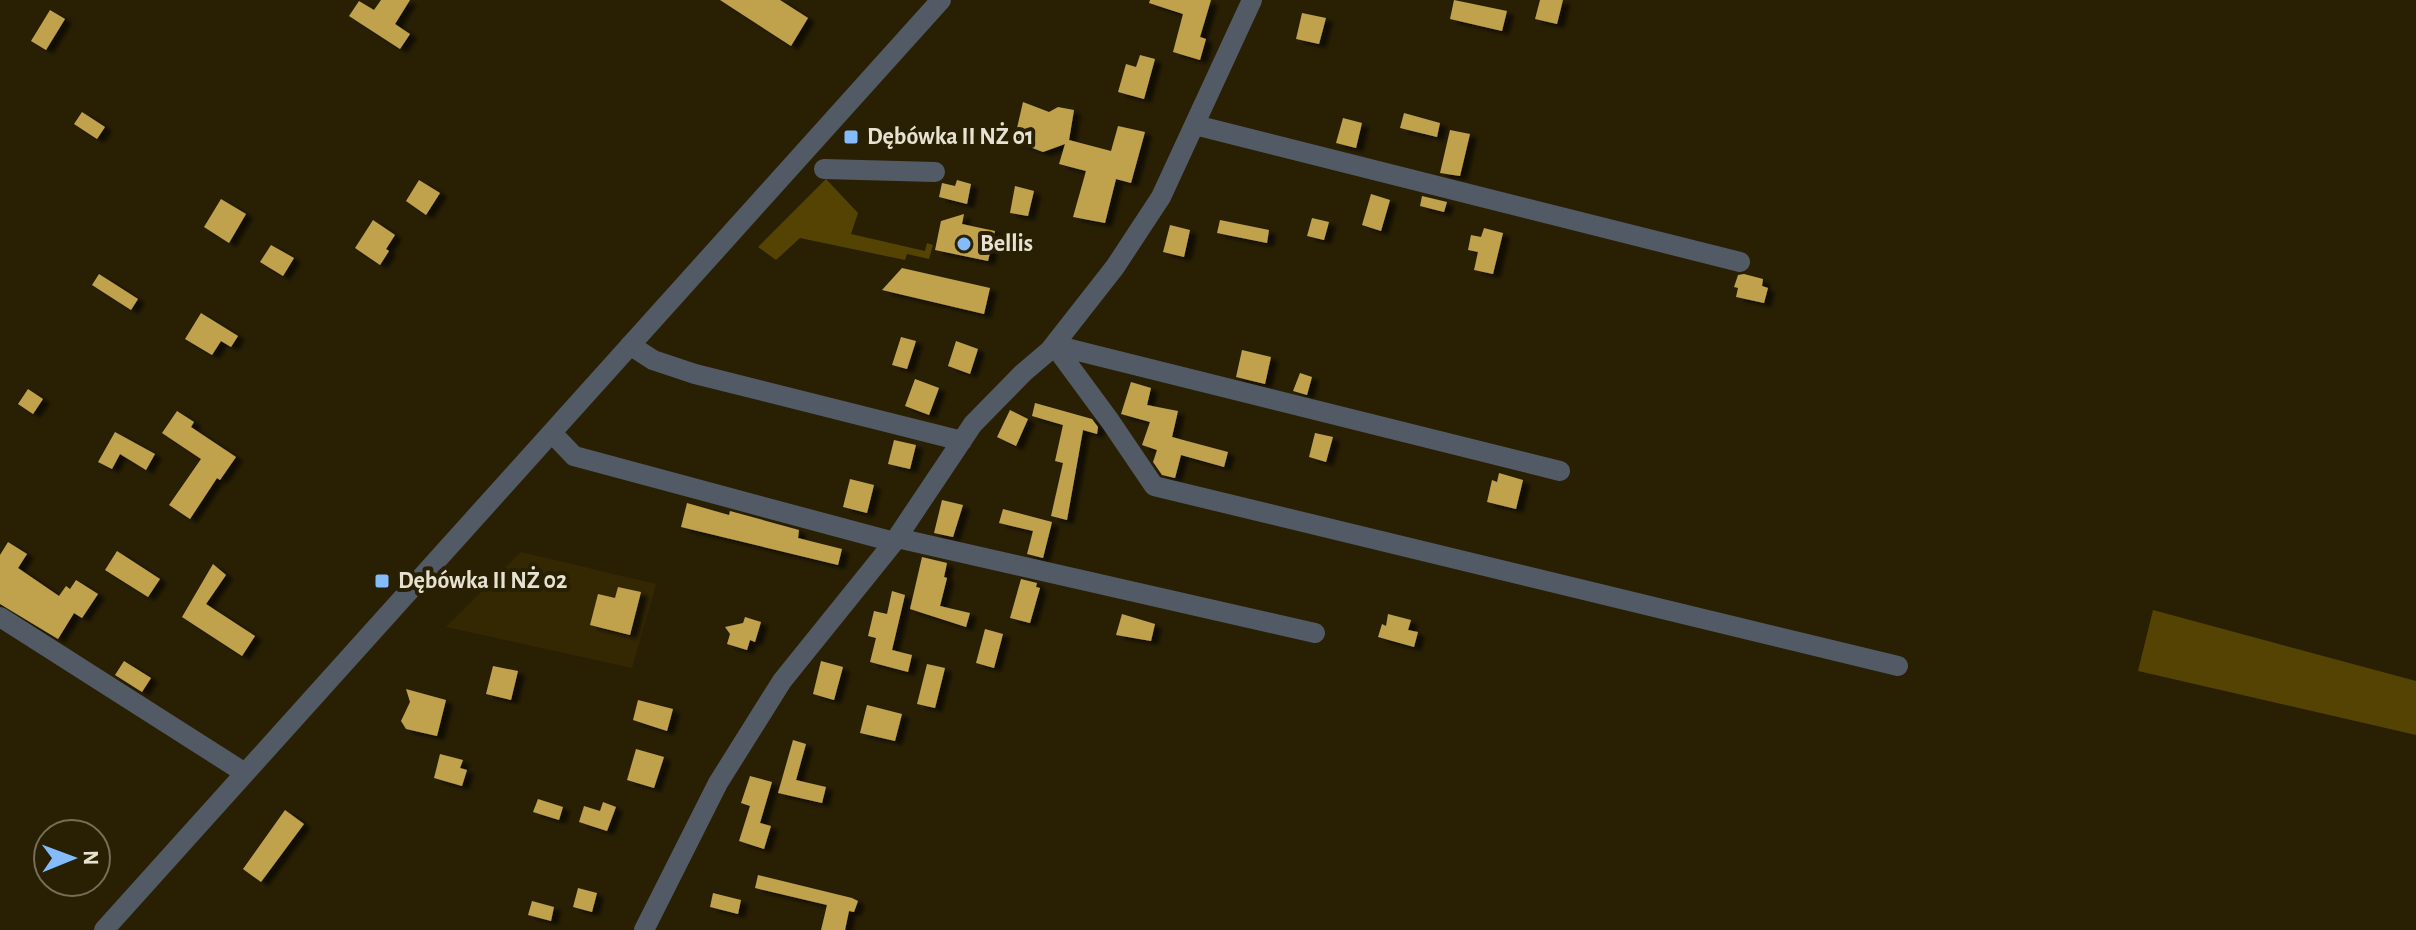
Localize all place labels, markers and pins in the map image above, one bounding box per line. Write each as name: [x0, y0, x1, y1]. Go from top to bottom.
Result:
place label: Dębówka II NŻ 01: [867, 122, 1034, 149]
marker: Dębówka II NŻ 01: [842, 128, 860, 146]
place label: Bellis: [980, 232, 1033, 256]
marker: Bellis: [955, 235, 973, 253]
place label: Dębówka II NŻ 02: [398, 566, 567, 593]
marker: Dębówka II NŻ 02: [373, 572, 391, 590]

